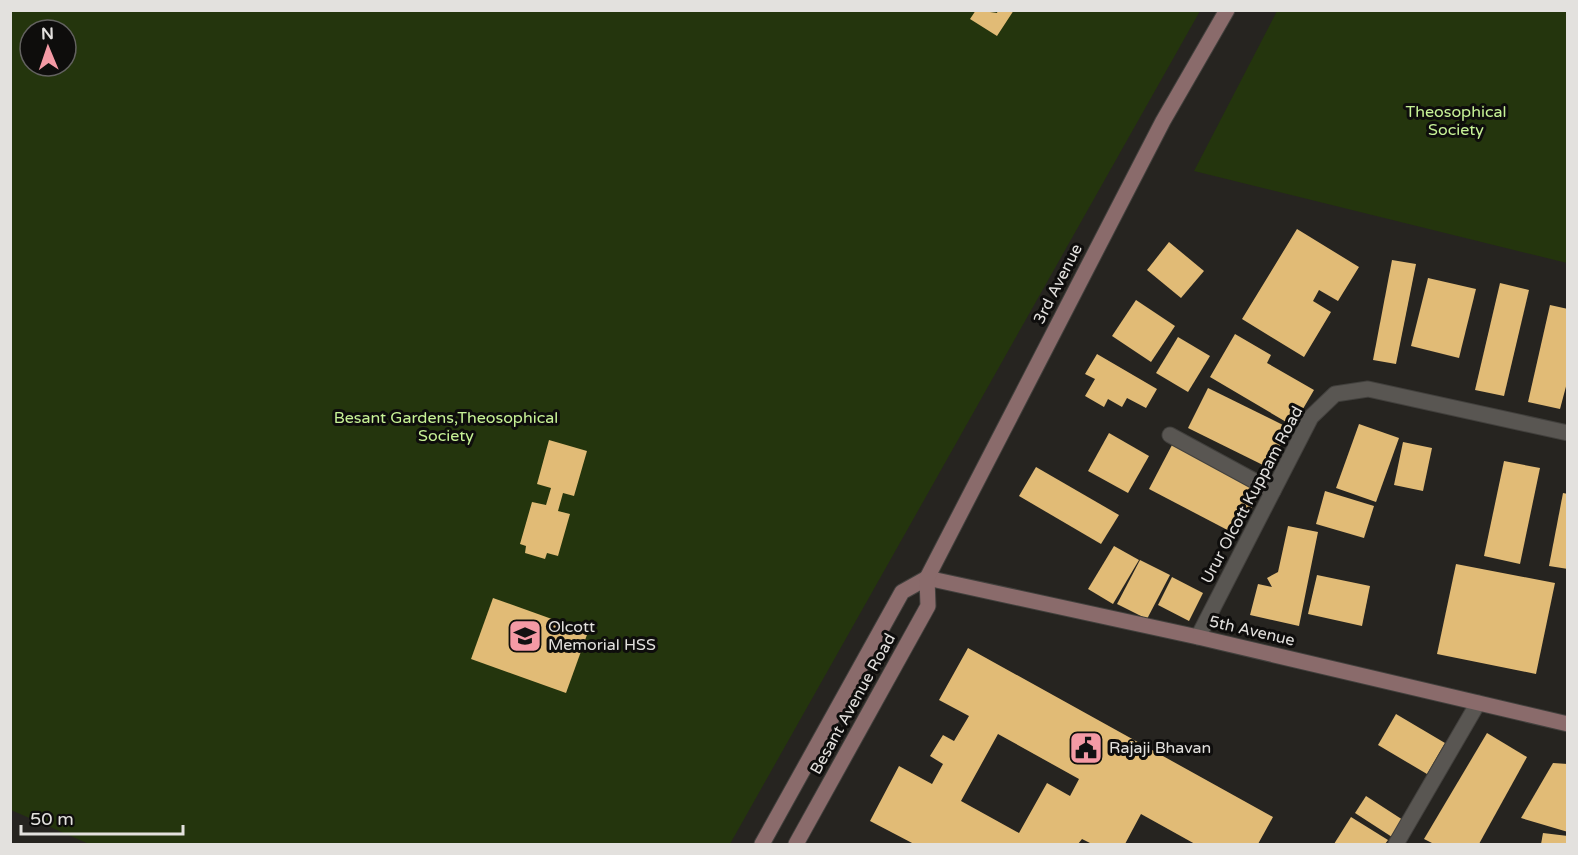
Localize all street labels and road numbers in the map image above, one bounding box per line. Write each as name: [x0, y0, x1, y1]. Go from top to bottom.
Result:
street label: 3rd Avenue: [1029, 240, 1087, 328]
street label: Urur Olcott Kuppam Road: [1197, 403, 1307, 587]
street label: 5th Avenue: [1207, 611, 1297, 651]
street label: Besant Avenue Road: [806, 630, 900, 778]

